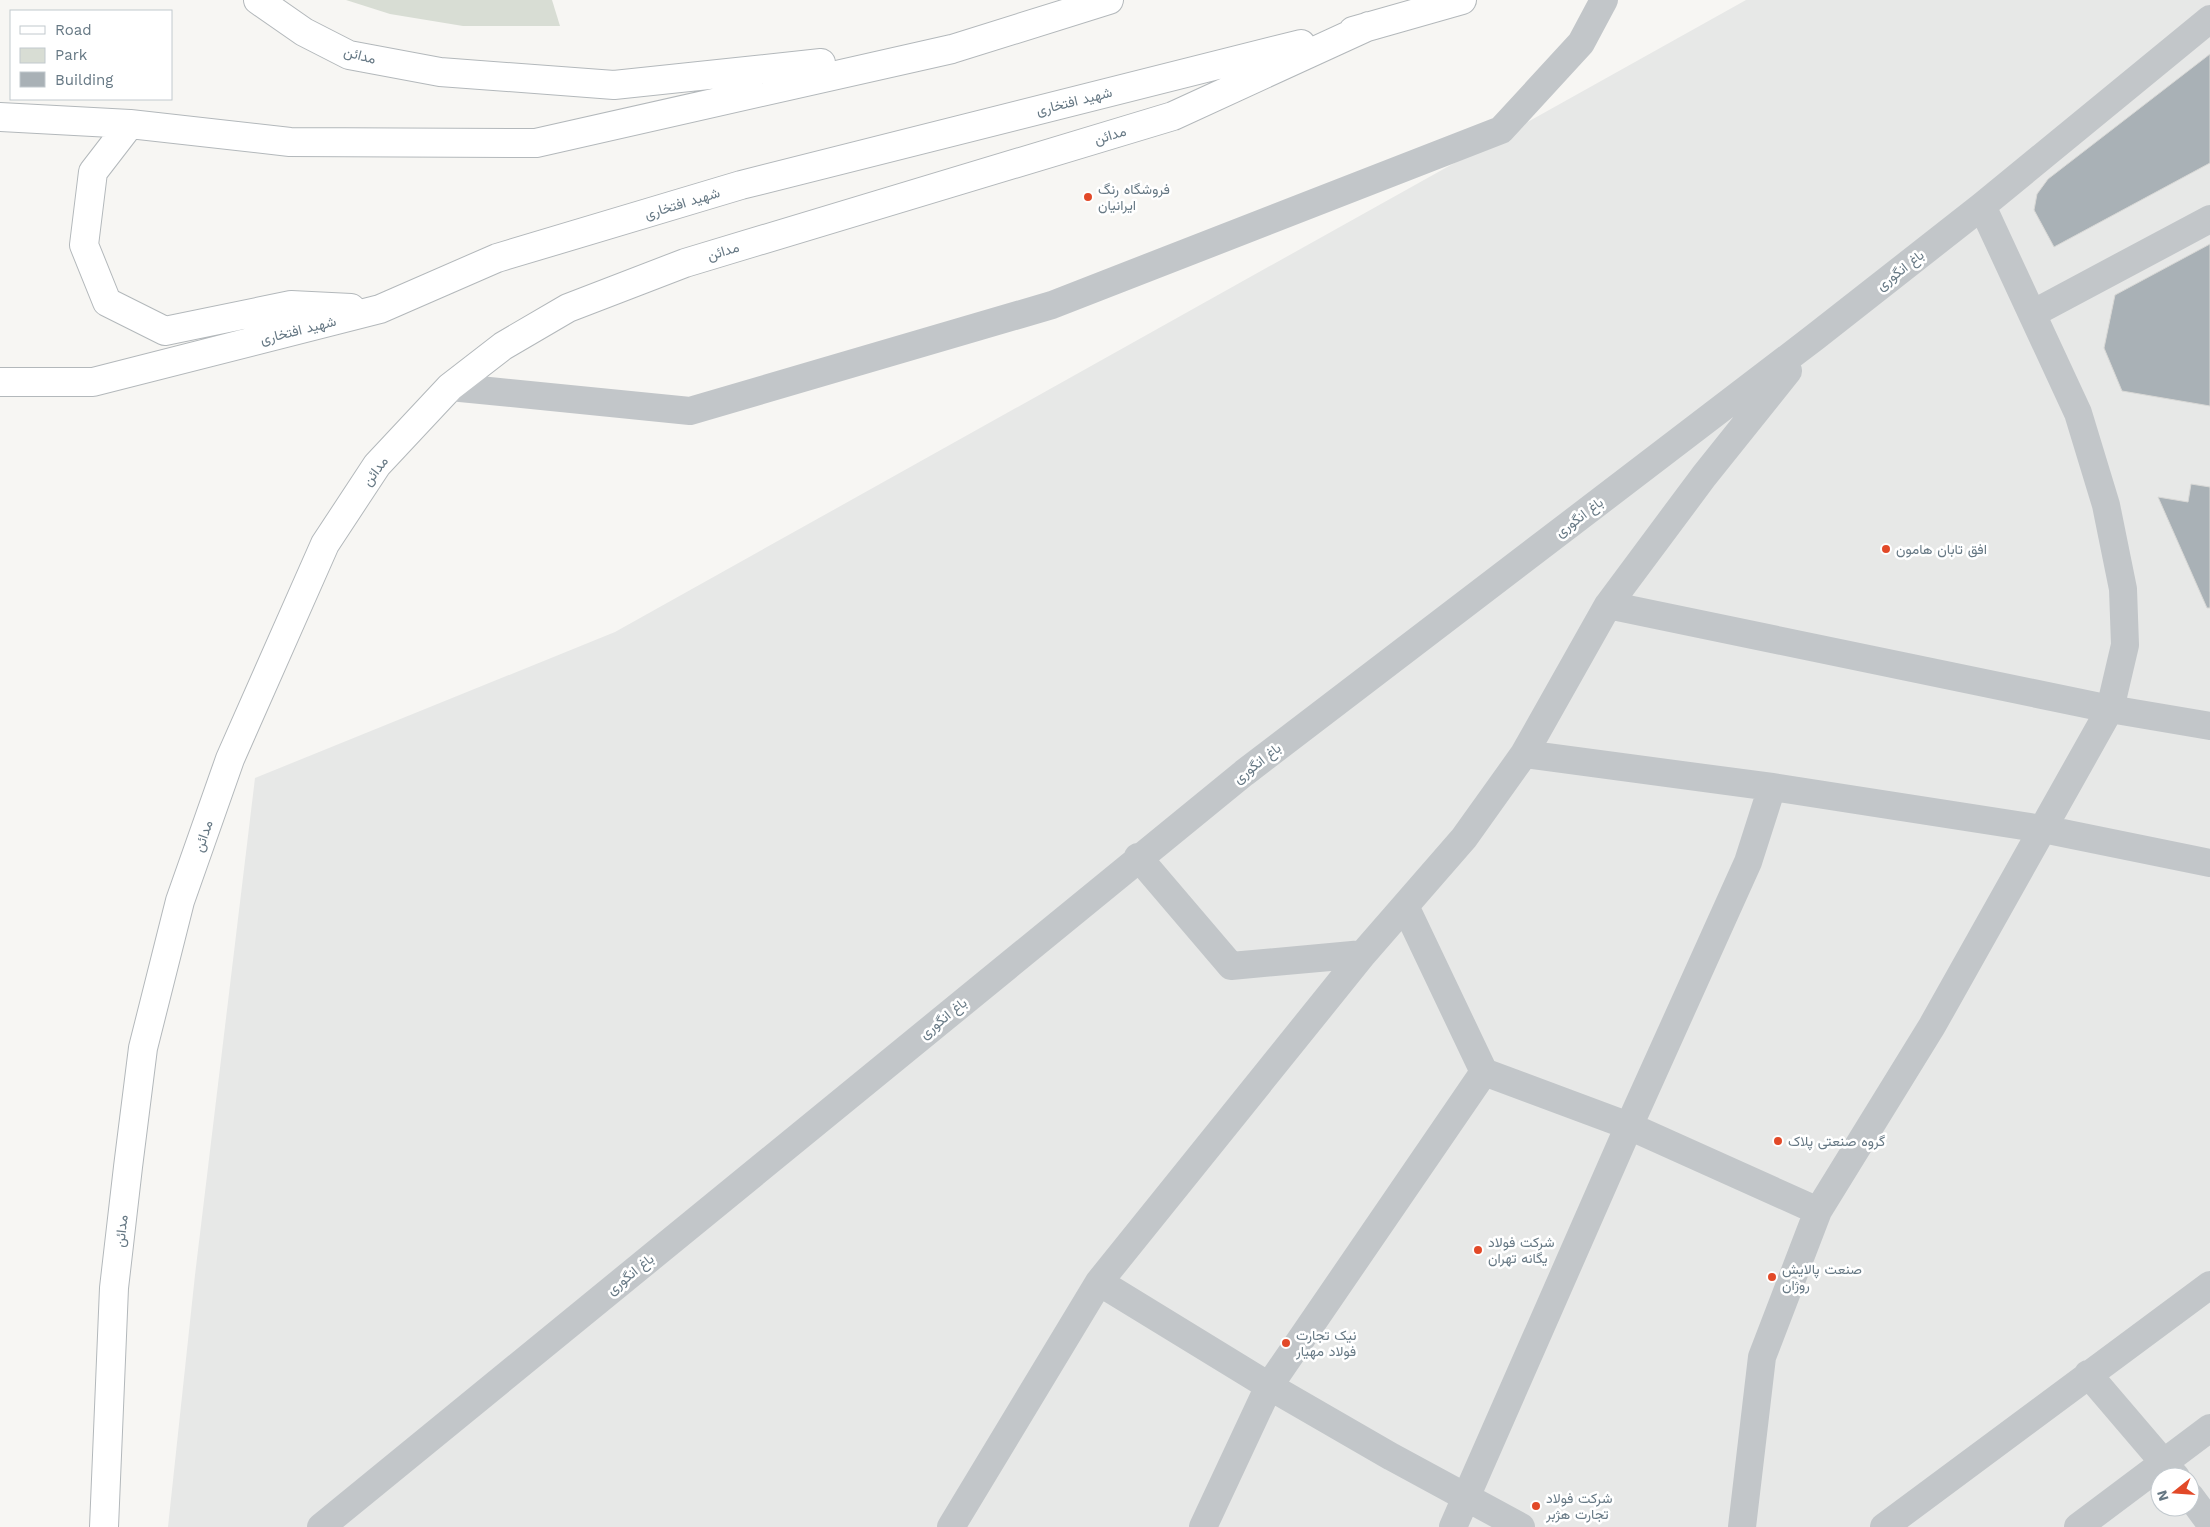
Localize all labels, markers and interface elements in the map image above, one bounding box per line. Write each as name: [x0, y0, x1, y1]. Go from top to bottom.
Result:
legend: [10, 10, 172, 100]
text: Road: [55, 21, 92, 39]
street label: مدائن: [342, 43, 378, 68]
text: Park: [55, 46, 88, 64]
text: Building: [55, 71, 113, 89]
street label: شهید افتخاری: [1034, 84, 1114, 119]
street label: مدائن: [1092, 123, 1128, 148]
place label: فروشگاه رنگ ایرانیان: [1098, 181, 1170, 214]
street label: شهید افتخاری: [642, 184, 722, 223]
marker: فروشگاه رنگ ایرانیان: [1082, 191, 1094, 203]
street label: مدائن: [705, 239, 741, 264]
street label: باغ انگوری: [1873, 246, 1929, 296]
street label: شهید افتخاری: [258, 313, 338, 348]
street label: مدائن: [359, 453, 392, 489]
street label: باغ انگوری: [1552, 494, 1608, 543]
place label: افق تابان هامون: [1896, 541, 1987, 558]
marker: افق تابان هامون: [1880, 543, 1892, 555]
street label: باغ انگوری: [1230, 739, 1286, 789]
street label: مدائن: [190, 818, 217, 854]
street label: باغ انگوری: [916, 994, 972, 1044]
place label: گروه صنعتی پلاک: [1788, 1133, 1885, 1151]
marker: گروه صنعتی پلاک: [1772, 1135, 1784, 1147]
street label: مدائن: [111, 1214, 132, 1248]
place label: شرکت فولاد یگانه تهران: [1488, 1234, 1554, 1267]
marker: شرکت فولاد یگانه تهران: [1472, 1244, 1484, 1256]
street label: باغ انگوری: [603, 1250, 659, 1300]
place label: صنعت پالایش روژان: [1782, 1261, 1862, 1294]
marker: صنعت پالایش روژان: [1766, 1271, 1778, 1283]
place label: نیک تجارت فولاد مهیار: [1295, 1327, 1356, 1360]
marker: نیک تجارت فولاد مهیار: [1280, 1337, 1292, 1349]
north arrow: [2150, 1467, 2200, 1517]
text: N: [2153, 1489, 2172, 1503]
place label: شرکت فولاد تجارت هژبر: [1545, 1490, 1612, 1523]
marker: شرکت فولاد تجارت هژبر: [1530, 1500, 1542, 1512]

